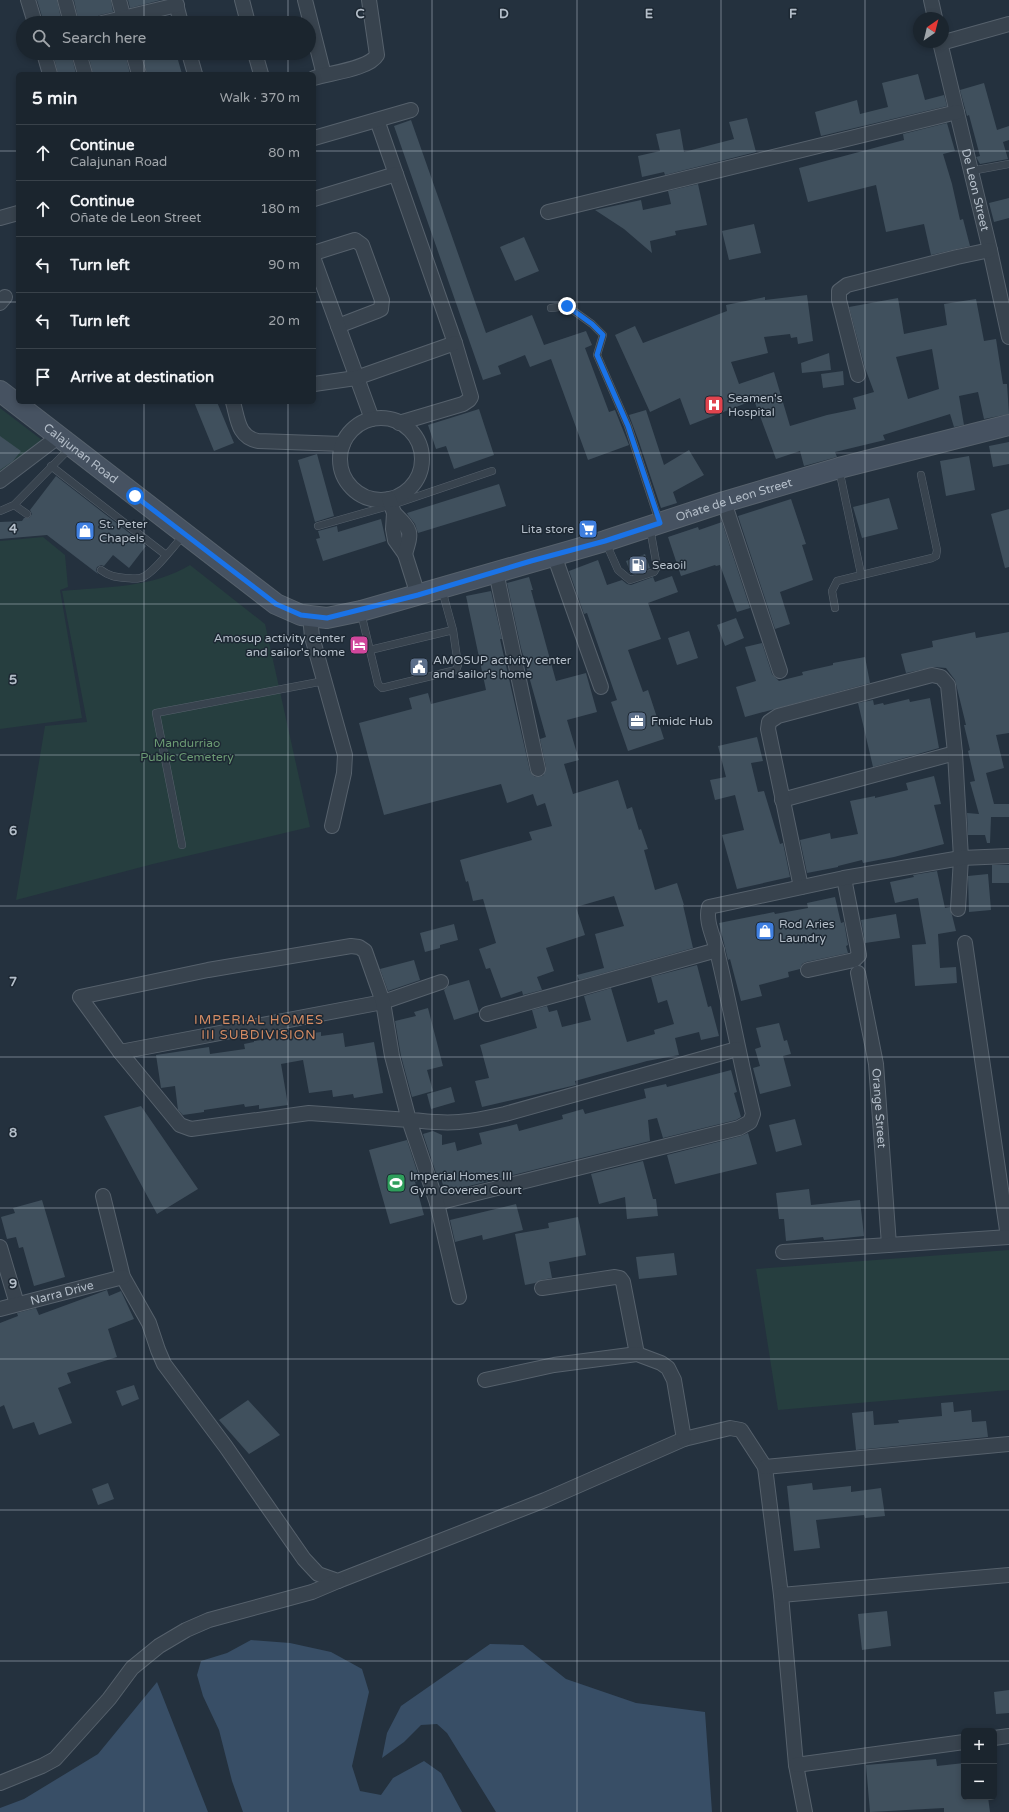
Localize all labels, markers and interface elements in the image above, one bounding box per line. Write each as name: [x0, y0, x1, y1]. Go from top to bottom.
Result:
text: C: [355, 6, 365, 22]
text: D: [499, 6, 509, 22]
text: E: [645, 6, 653, 22]
text: F: [789, 6, 797, 22]
north arrow: [913, 12, 949, 48]
search box: [16, 16, 316, 60]
icon: search: [30, 27, 52, 49]
text: Search here: [62, 29, 146, 47]
text: 5 min: [32, 88, 77, 109]
text: Walk · 370 m: [220, 90, 300, 106]
text: Continue: [70, 136, 134, 154]
icon: ahead: [32, 142, 54, 164]
text: 80 m: [268, 145, 300, 161]
street label: De Leon Street: [959, 147, 992, 233]
text: Calajunan Road: [70, 154, 167, 170]
text: Continue: [70, 192, 134, 210]
icon: ahead: [32, 198, 54, 220]
text: 180 m: [260, 201, 300, 217]
text: Oñate de Leon Street: [70, 210, 201, 226]
icon: left: [32, 254, 54, 276]
text: Turn left: [70, 256, 130, 274]
text: 90 m: [268, 257, 300, 273]
route end: [558, 297, 576, 315]
icon: left: [32, 310, 54, 332]
text: Turn left: [70, 312, 130, 330]
text: 20 m: [268, 313, 300, 329]
icon: arrive: [32, 366, 54, 388]
text: Arrive at destination: [70, 368, 214, 386]
place label: Seamen's Hospital: [728, 391, 783, 419]
hospital icon: Seamen's Hospital: [703, 394, 725, 416]
street label: Calajunan Road: [41, 420, 121, 486]
street label: Oñate de Leon Street: [674, 475, 794, 524]
route start: [126, 487, 144, 505]
place label: St. Peter Chapels: [99, 517, 148, 545]
supermarket icon: Lita store: [577, 518, 599, 540]
shop icon: St. Peter Chapels: [74, 520, 96, 542]
text: 4: [9, 521, 18, 537]
place label: Lita store: [521, 522, 574, 536]
fuel station icon: Seaoil: [627, 554, 649, 576]
place label: Seaoil: [652, 558, 686, 572]
place label: Amosup activity center and sailor's home: [214, 631, 345, 659]
hotel icon: Amosup activity center and sailor's home: [348, 634, 370, 656]
place label: AMOSUP activity center and sailor's home: [433, 653, 572, 681]
public building icon: AMOSUP activity center and sailor's home: [408, 656, 430, 678]
text: 5: [9, 672, 17, 688]
office icon: Fmidc Hub: [626, 710, 648, 732]
place label: Fmidc Hub: [651, 714, 713, 728]
park label: Mandurriao Public Cemetery: [140, 736, 234, 764]
text: 6: [9, 823, 17, 839]
place label: Rod Aries Laundry: [779, 917, 835, 945]
shop icon: Rod Aries Laundry: [754, 920, 776, 942]
text: 7: [9, 974, 17, 990]
district label: IMPERIAL HOMES III SUBDIVISION: [194, 1012, 324, 1043]
street label: Orange Street: [869, 1068, 889, 1149]
text: 8: [9, 1125, 17, 1141]
place label: Imperial Homes III Gym Covered Court: [410, 1169, 522, 1197]
sports icon: Imperial Homes III Gym Covered Court: [385, 1172, 407, 1194]
text: 9: [9, 1276, 17, 1292]
street label: Narra Drive: [29, 1278, 95, 1308]
map controls: [961, 1728, 997, 1800]
button: +: [961, 1728, 997, 1764]
button: −: [961, 1764, 997, 1800]

